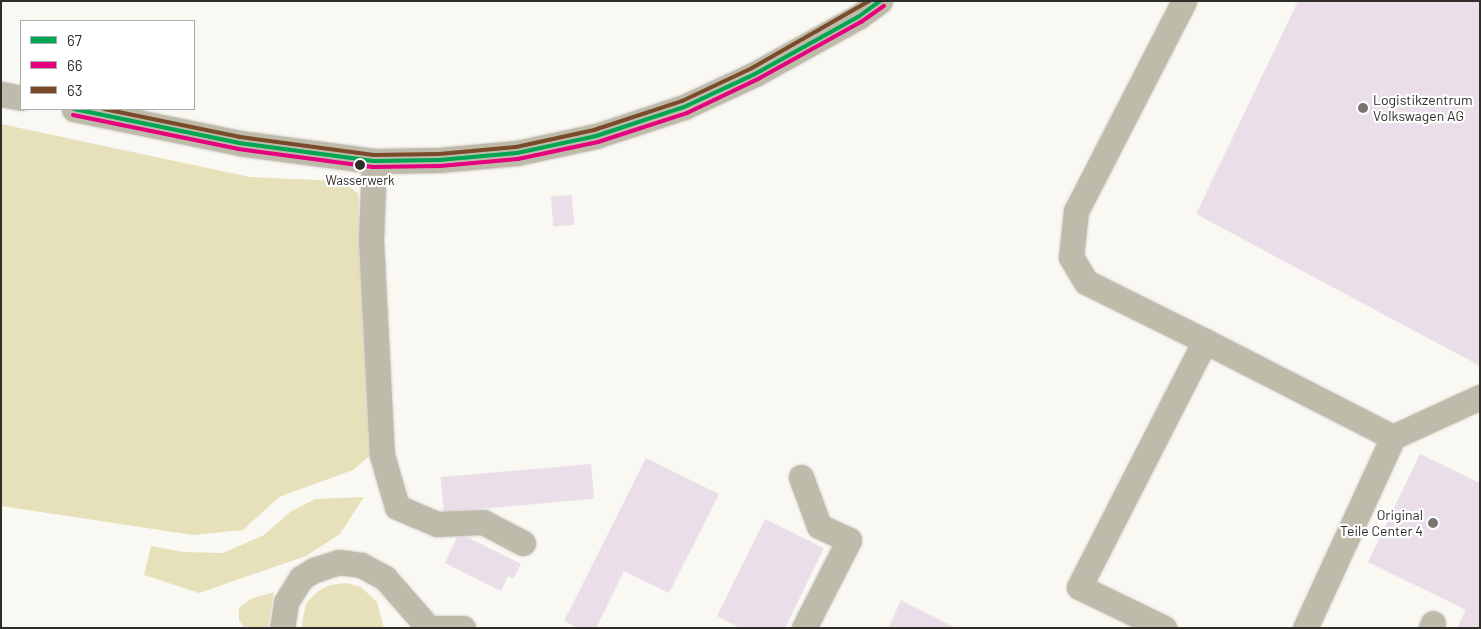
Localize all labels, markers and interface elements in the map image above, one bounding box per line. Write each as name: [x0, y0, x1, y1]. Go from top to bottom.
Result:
legend: [20, 20, 195, 110]
text: 67: [67, 31, 82, 49]
text: 66: [67, 56, 82, 74]
text: 63: [67, 81, 82, 99]
place label: Logistikzentrum Volkswagen AG: [1373, 92, 1473, 124]
marker: Logistikzentrum Volkswagen AG: [1357, 102, 1369, 114]
marker: Wasserwerk: [355, 160, 365, 170]
place label: Wasserwerk: [325, 172, 395, 188]
place label: Original Teile Center 4: [1340, 507, 1423, 540]
marker: Original Teile Center 4: [1427, 517, 1439, 529]

